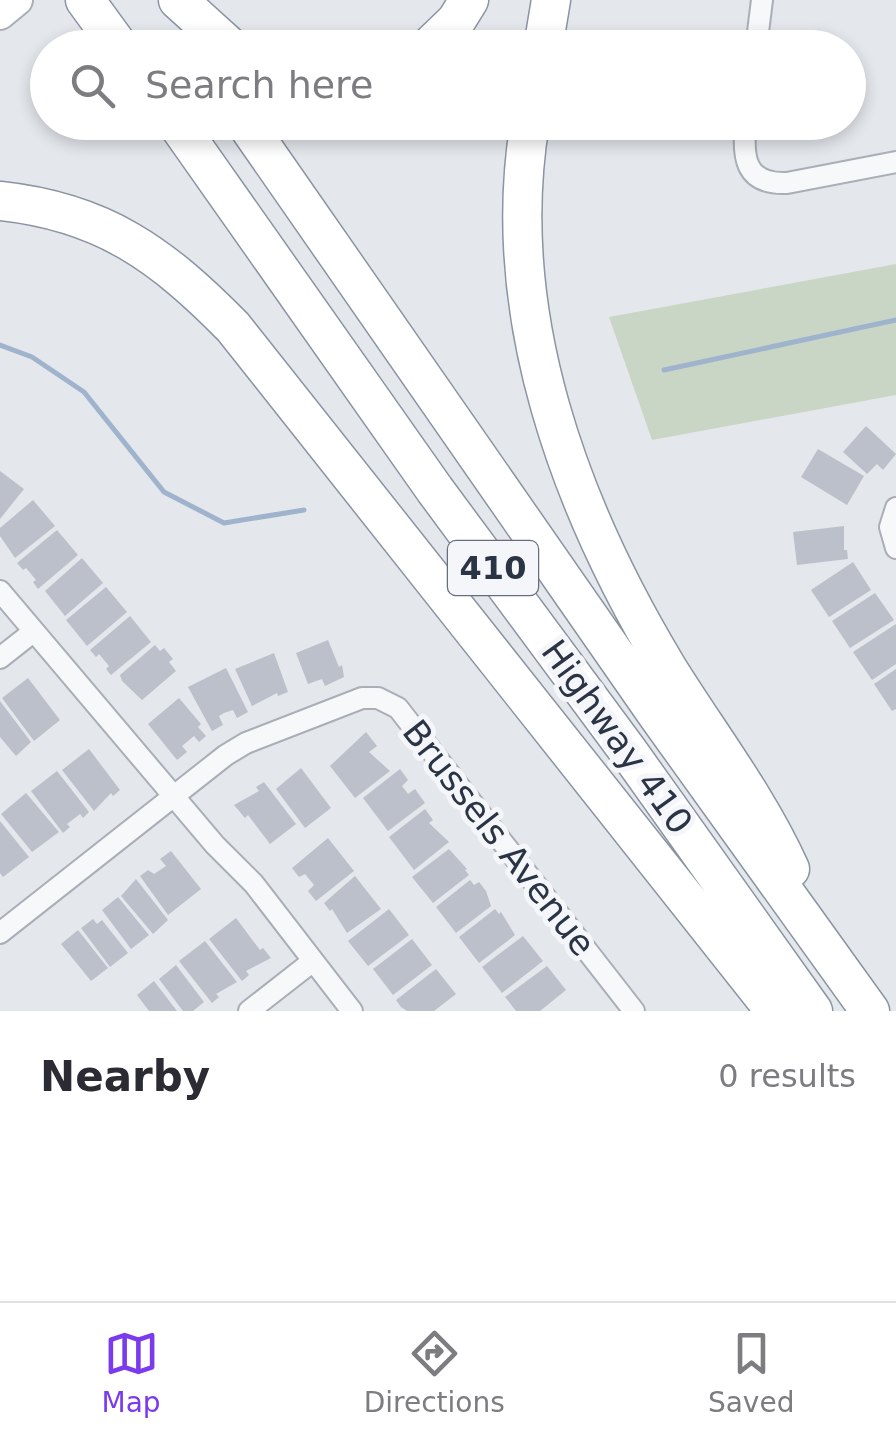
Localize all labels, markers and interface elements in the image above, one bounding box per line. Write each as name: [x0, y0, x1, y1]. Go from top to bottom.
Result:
search box: [30, 30, 866, 140]
icon: search: [65, 58, 120, 113]
text: Search here: [145, 63, 373, 107]
road number: 410: [448, 541, 538, 595]
street label: Highway 410: [533, 633, 701, 841]
street label: Brussels Avenue: [395, 712, 603, 964]
text: Nearby: [40, 1052, 210, 1101]
text: 0 results: [718, 1057, 856, 1095]
tab: Map: [102, 1326, 161, 1419]
tab: Directions: [364, 1326, 505, 1419]
tab: Saved: [708, 1326, 794, 1419]

